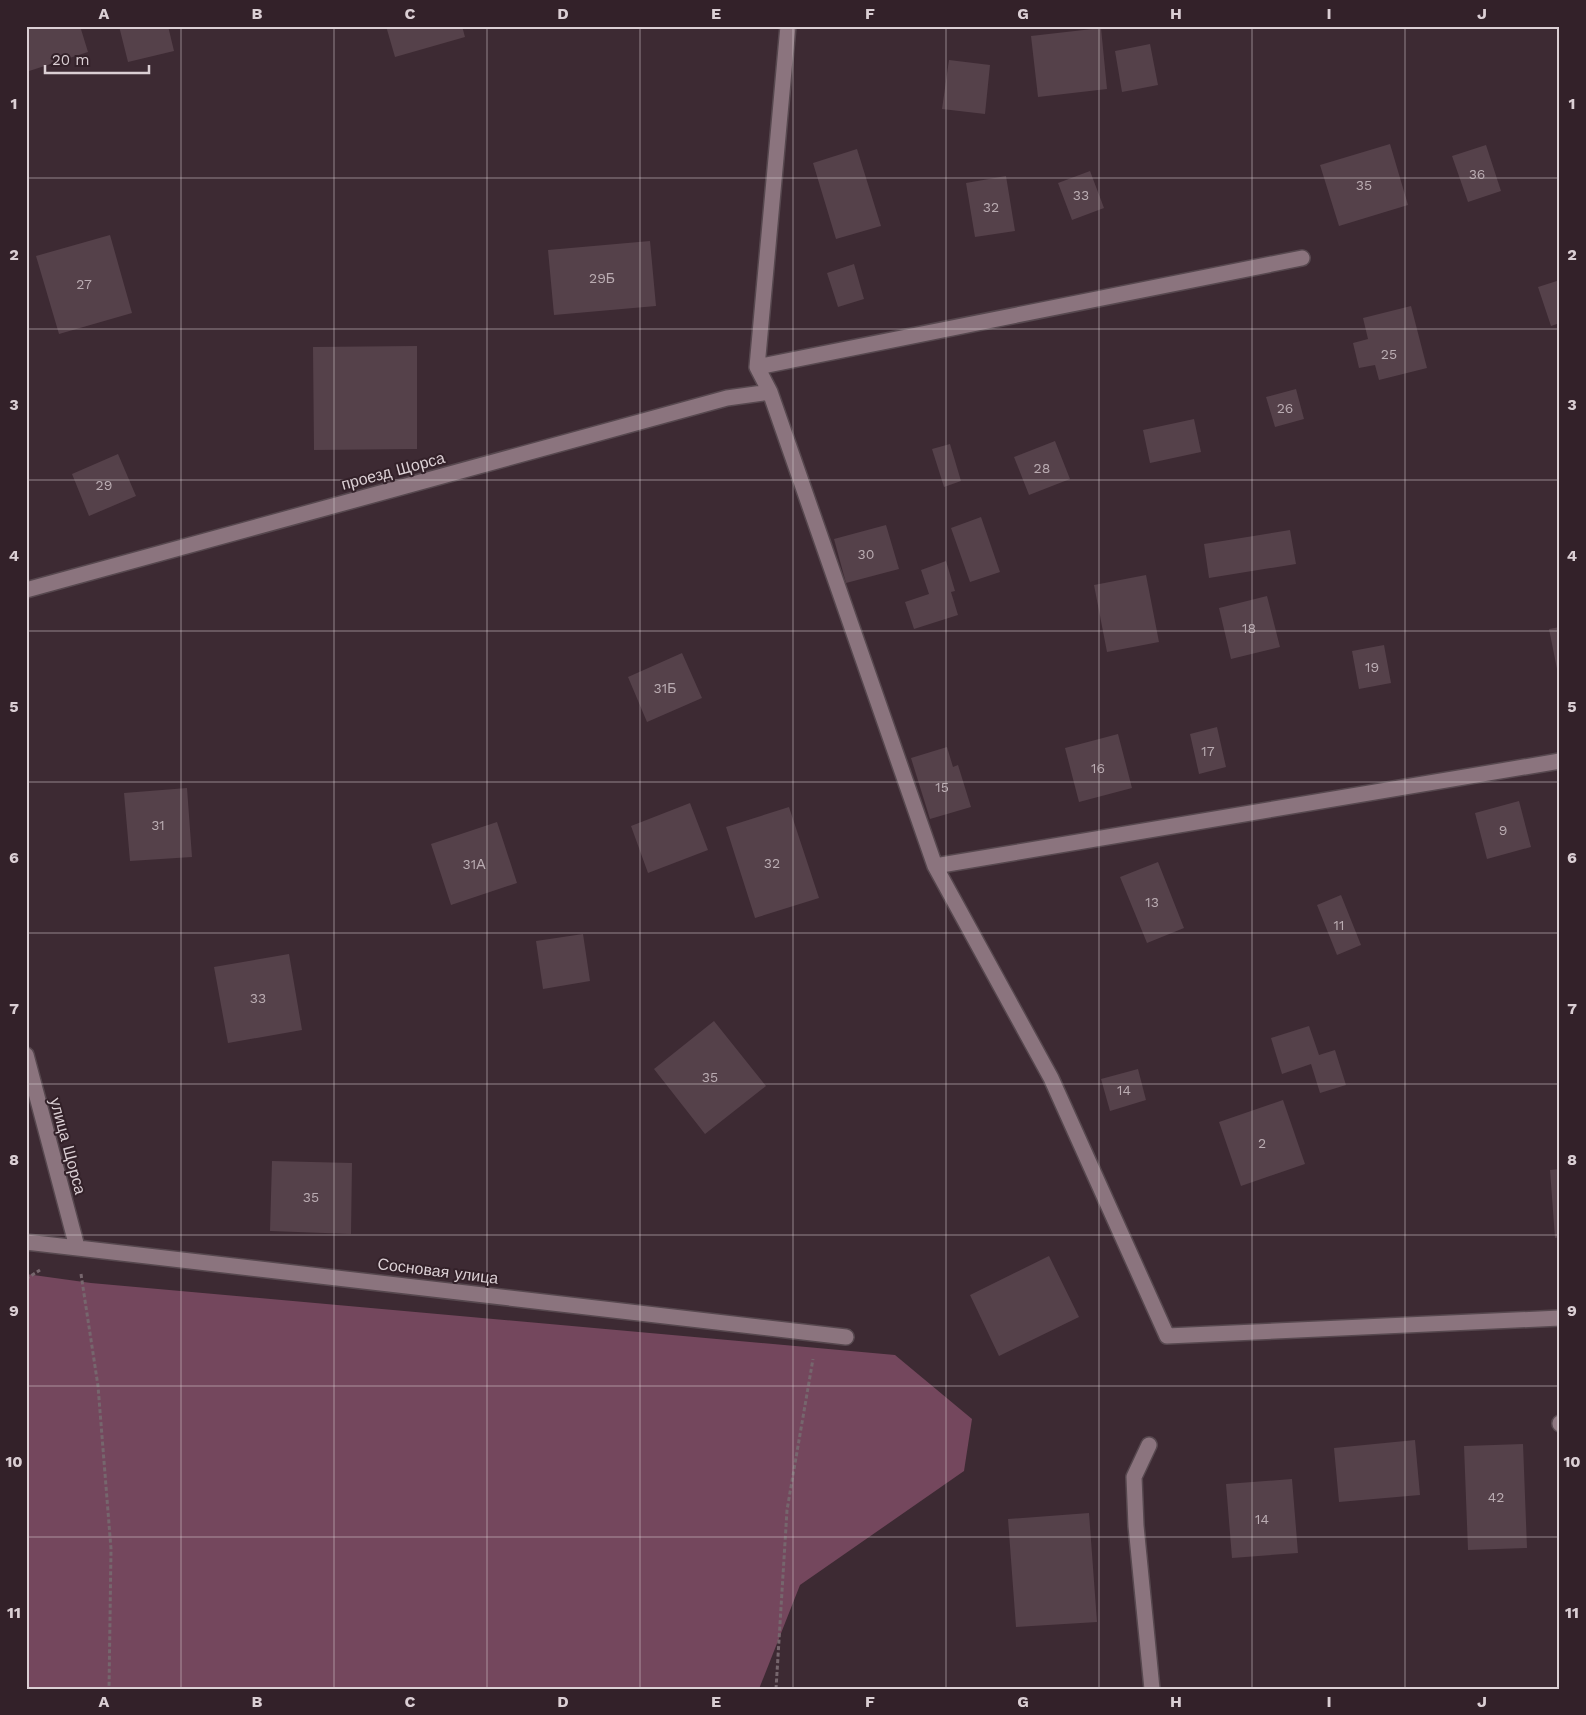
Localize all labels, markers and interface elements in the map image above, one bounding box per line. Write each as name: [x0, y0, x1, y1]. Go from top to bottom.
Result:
text: A: [99, 4, 110, 23]
text: B: [252, 4, 263, 23]
text: C: [405, 4, 416, 23]
text: D: [557, 4, 569, 23]
text: E: [711, 4, 721, 23]
text: F: [865, 4, 875, 23]
text: G: [1017, 4, 1029, 23]
text: H: [1170, 4, 1182, 23]
text: I: [1326, 4, 1332, 23]
text: J: [1477, 4, 1487, 23]
scale bar: [45, 42, 149, 74]
text: 20 m: [52, 51, 90, 69]
text: 1: [11, 94, 17, 113]
text: 1: [1569, 94, 1575, 113]
house number: 36: [1469, 166, 1485, 182]
house number: 35: [1356, 177, 1372, 193]
house number: 33: [1073, 187, 1089, 203]
house number: 32: [983, 199, 999, 215]
text: 2: [9, 245, 19, 264]
text: 2: [1567, 245, 1577, 264]
house number: 29Б: [589, 270, 615, 286]
house number: 27: [76, 276, 92, 292]
house number: 25: [1381, 346, 1397, 362]
text: 3: [9, 395, 19, 414]
text: 3: [1567, 395, 1577, 414]
house number: 26: [1277, 400, 1293, 416]
street label: проезд Щорса: [339, 448, 447, 494]
house number: 28: [1034, 460, 1050, 476]
house number: 29: [96, 477, 112, 493]
text: 4: [9, 546, 19, 565]
house number: 30: [858, 546, 874, 562]
text: 4: [1567, 546, 1577, 565]
house number: 18: [1242, 620, 1256, 636]
house number: 19: [1365, 659, 1379, 675]
house number: 31Б: [654, 680, 676, 696]
text: 5: [9, 697, 19, 716]
text: 5: [1567, 697, 1577, 716]
house number: 17: [1201, 743, 1215, 759]
house number: 16: [1091, 760, 1105, 776]
house number: 15: [935, 779, 949, 795]
house number: 31: [151, 817, 165, 833]
house number: 9: [1499, 822, 1507, 838]
text: 6: [9, 848, 19, 867]
text: 6: [1567, 848, 1577, 867]
house number: 32: [764, 855, 780, 871]
house number: 31А: [463, 856, 486, 872]
house number: 13: [1145, 894, 1159, 910]
house number: 11: [1334, 917, 1344, 933]
house number: 33: [250, 990, 266, 1006]
text: 7: [9, 999, 19, 1018]
text: 7: [1567, 999, 1577, 1018]
house number: 35: [702, 1069, 718, 1085]
house number: 14: [1117, 1082, 1131, 1098]
street label: улица Щорса: [46, 1096, 90, 1196]
house number: 2: [1258, 1135, 1266, 1151]
text: 8: [9, 1150, 19, 1169]
text: 8: [1567, 1150, 1577, 1169]
house number: 35: [303, 1189, 319, 1205]
street label: Сосновая улица: [377, 1254, 500, 1288]
text: 9: [9, 1301, 19, 1320]
text: 9: [1567, 1301, 1577, 1320]
text: 10: [5, 1452, 23, 1471]
text: 10: [1563, 1452, 1581, 1471]
house number: 42: [1488, 1489, 1504, 1505]
house number: 14: [1255, 1511, 1269, 1527]
text: 11: [7, 1603, 21, 1622]
text: 11: [1565, 1603, 1579, 1622]
text: A: [99, 1692, 110, 1711]
text: B: [252, 1692, 263, 1711]
text: C: [405, 1692, 416, 1711]
text: D: [557, 1692, 569, 1711]
text: E: [711, 1692, 721, 1711]
text: F: [865, 1692, 875, 1711]
text: G: [1017, 1692, 1029, 1711]
text: H: [1170, 1692, 1182, 1711]
text: I: [1326, 1692, 1332, 1711]
text: J: [1477, 1692, 1487, 1711]

